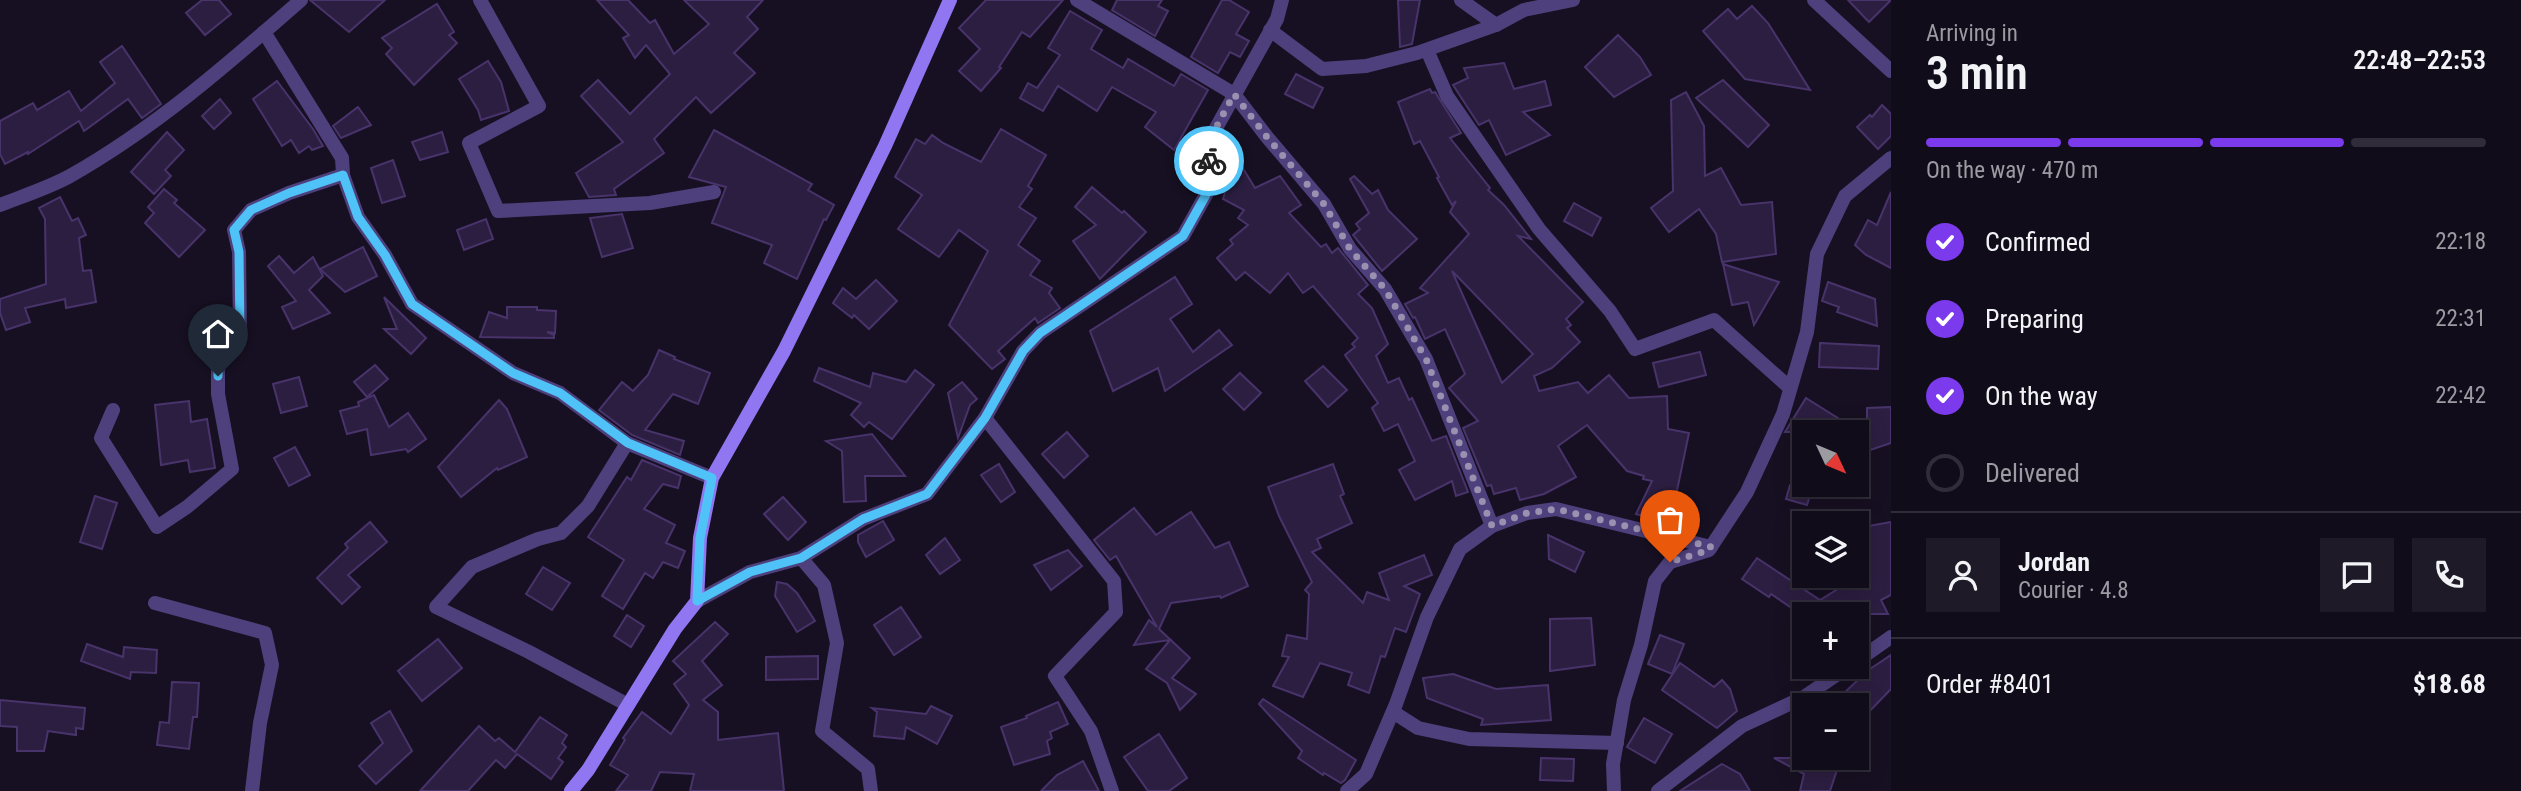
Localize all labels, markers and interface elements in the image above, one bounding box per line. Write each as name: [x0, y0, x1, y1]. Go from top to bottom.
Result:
text: Arriving in: [1926, 20, 2018, 47]
text: 22:48–22:53: [2353, 45, 2486, 75]
text: 3 min: [1926, 46, 2028, 100]
courier: [1174, 126, 1244, 196]
icon: bike: [1190, 142, 1228, 180]
text: On the way · 470 m: [1926, 157, 2098, 184]
icon: check: [1926, 223, 1964, 261]
text: Confirmed: [1985, 227, 2091, 257]
text: 22:18: [2435, 228, 2486, 255]
icon: check: [1926, 300, 1964, 338]
pin: [188, 304, 248, 376]
text: Preparing: [1985, 304, 2084, 334]
text: 22:31: [2435, 305, 2486, 332]
icon: home: [199, 315, 237, 353]
icon: check: [1926, 377, 1964, 415]
text: On the way: [1985, 381, 2098, 411]
text: 22:42: [2435, 382, 2486, 409]
north arrow: [1792, 420, 1869, 497]
map controls: [1792, 420, 1869, 770]
text: Delivered: [1985, 458, 2080, 488]
pin: [1640, 490, 1700, 562]
icon: bag: [1651, 501, 1689, 539]
button: layers: [1792, 511, 1869, 588]
button: person: [1926, 538, 2000, 612]
button: chat: [2320, 538, 2394, 612]
button: phone: [2412, 538, 2486, 612]
text: Jordan: [2018, 547, 2090, 577]
text: Courier · 4.8: [2018, 577, 2129, 604]
button: +: [1792, 602, 1869, 679]
text: Order #8401: [1926, 669, 2054, 699]
text: $18.68: [2413, 669, 2486, 699]
button: −: [1792, 693, 1869, 770]

